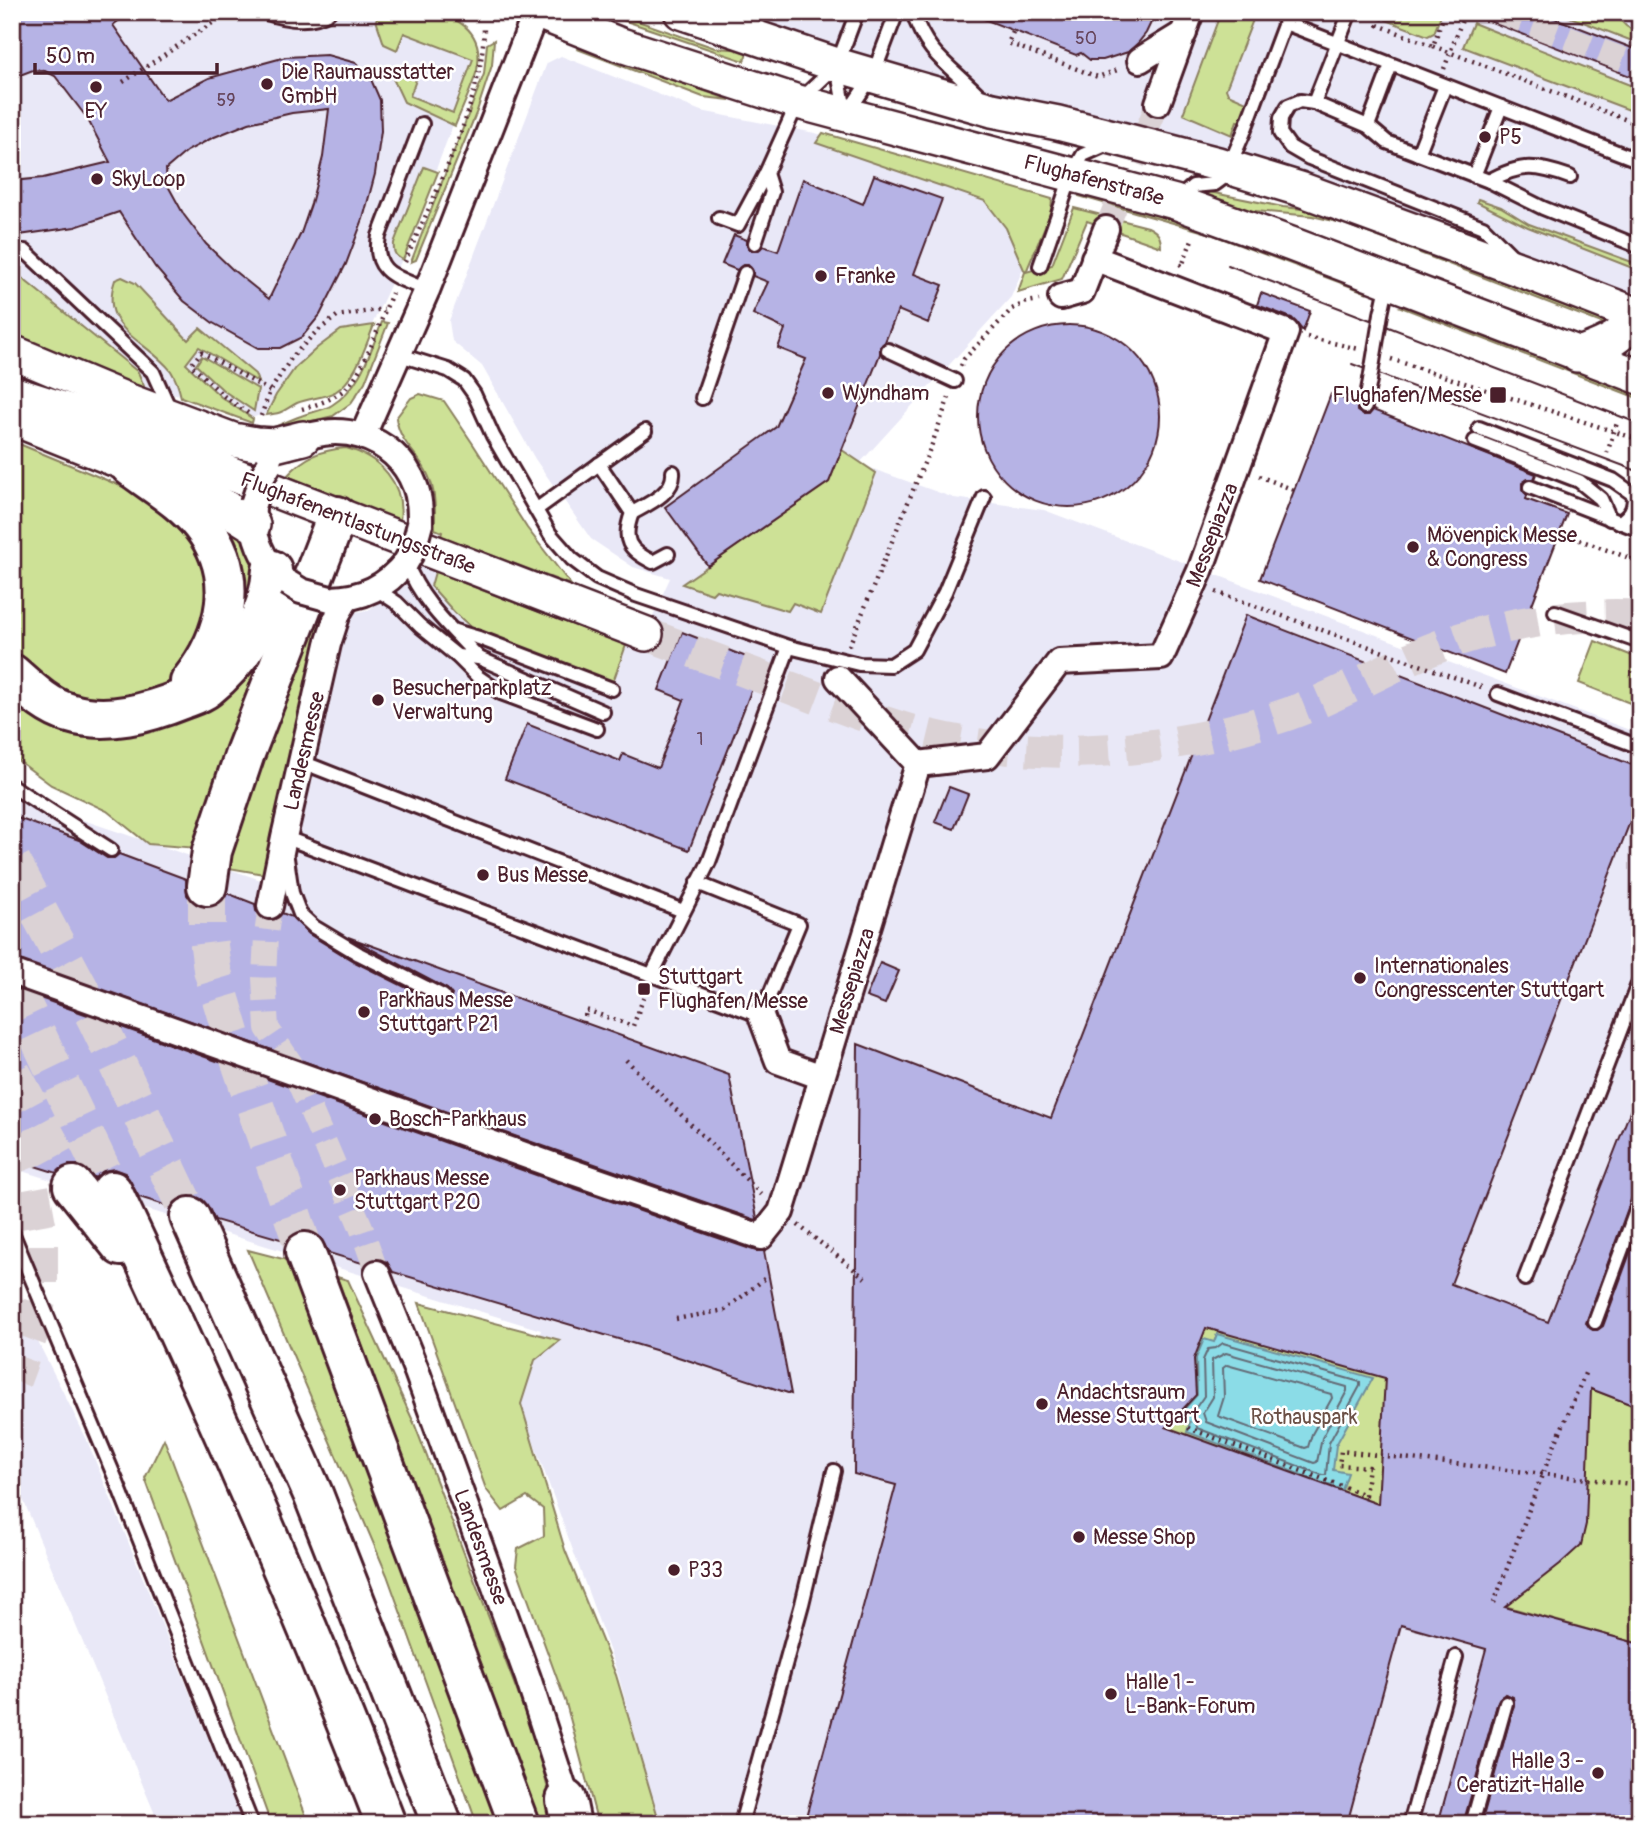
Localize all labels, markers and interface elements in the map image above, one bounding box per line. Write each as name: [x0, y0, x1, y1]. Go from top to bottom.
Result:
house number: 50: [1075, 27, 1097, 50]
scale bar: [35, 32, 217, 76]
text: 50 m: [46, 43, 95, 70]
place label: Die Raumausstatter GmbH: [281, 59, 454, 110]
marker: Die Raumausstatter GmbH: [259, 76, 275, 92]
marker: EY: [88, 79, 104, 95]
house number: 59: [216, 89, 236, 112]
place label: EY: [84, 98, 108, 125]
place label: P5: [1499, 124, 1522, 151]
marker: P5: [1477, 129, 1493, 145]
street label: Flughafenstraße: [1021, 149, 1168, 212]
place label: SkyLoop: [111, 166, 186, 193]
marker: SkyLoop: [89, 171, 105, 187]
place label: Franke: [835, 263, 896, 290]
marker: Franke: [813, 268, 829, 284]
place label: Wyndham: [842, 380, 929, 407]
place label: Flughafen/Messe: [1332, 382, 1483, 409]
marker: Wyndham: [820, 385, 836, 401]
marker: Flughafen/Messe: [1488, 385, 1508, 405]
street label: Flughafenentlastungsstraße: [236, 466, 480, 581]
street label: Messepiazza: [1180, 479, 1245, 591]
place label: Mövenpick Messe & Congress: [1427, 522, 1578, 573]
marker: Mövenpick Messe & Congress: [1405, 539, 1421, 555]
place label: Besucherparkplatz Verwaltung: [392, 675, 552, 726]
street label: Landesmesse: [278, 688, 331, 813]
marker: Besucherparkplatz Verwaltung: [370, 692, 386, 708]
house number: 1: [696, 728, 704, 751]
place label: Bus Messe: [497, 862, 589, 889]
marker: Bus Messe: [475, 867, 491, 883]
street label: Messepiazza: [824, 925, 881, 1038]
place label: Internationales Congresscenter Stuttgart: [1374, 953, 1605, 1004]
place label: Stuttgart Flughafen/Messe: [658, 964, 808, 1015]
marker: Internationales Congresscenter Stuttgart: [1352, 970, 1368, 986]
marker: Stuttgart Flughafen/Messe: [636, 981, 652, 997]
place label: Parkhaus Messe Stuttgart P21: [378, 987, 514, 1038]
marker: Parkhaus Messe Stuttgart P21: [356, 1004, 372, 1020]
place label: Bosch-Parkhaus: [389, 1106, 527, 1133]
marker: Bosch-Parkhaus: [367, 1111, 383, 1127]
place label: Parkhaus Messe Stuttgart P20: [354, 1165, 490, 1216]
marker: Parkhaus Messe Stuttgart P20: [332, 1182, 348, 1198]
place label: Andachtsraum Messe Stuttgart: [1056, 1379, 1200, 1430]
marker: Andachtsraum Messe Stuttgart: [1034, 1396, 1050, 1412]
park label: Rothauspark: [1251, 1404, 1358, 1431]
street label: Landesmesse: [447, 1486, 514, 1609]
place label: Messe Shop: [1093, 1524, 1196, 1551]
marker: Messe Shop: [1071, 1529, 1087, 1545]
place label: P33: [688, 1557, 723, 1584]
marker: P33: [666, 1562, 682, 1578]
place label: Halle 1 - L-Bank-Forum: [1125, 1669, 1255, 1720]
marker: Halle 1 - L-Bank-Forum: [1103, 1686, 1119, 1702]
place label: Halle 3 - Ceratizit-Halle: [1456, 1748, 1585, 1799]
marker: Halle 3 - Ceratizit-Halle: [1590, 1765, 1606, 1781]

